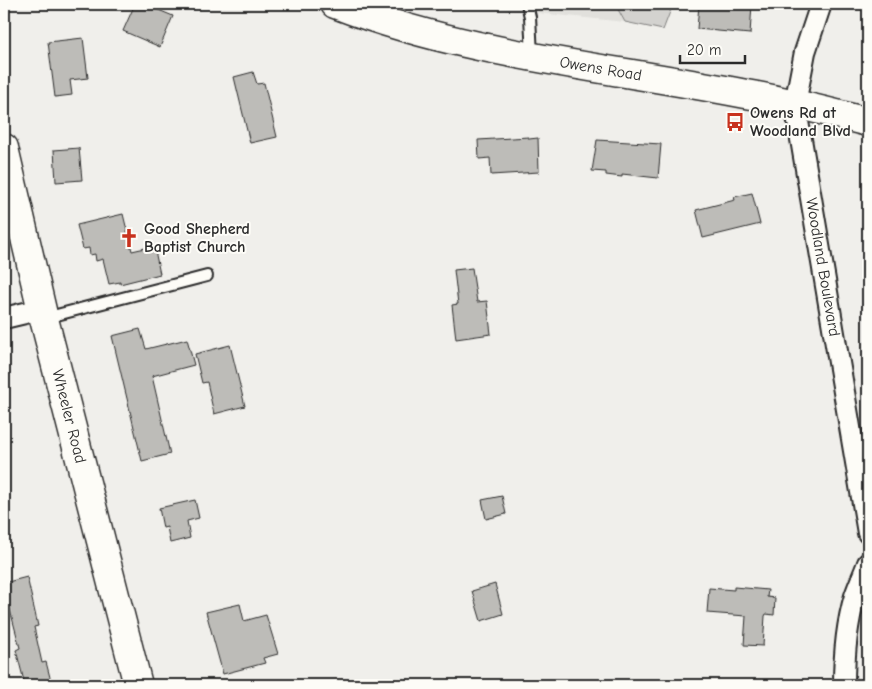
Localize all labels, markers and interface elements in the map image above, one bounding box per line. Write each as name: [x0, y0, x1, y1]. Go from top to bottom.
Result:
scale bar: [680, 32, 744, 64]
text: 20 m: [687, 41, 721, 59]
street label: Owens Road: [558, 53, 643, 84]
place label: Owens Rd at Woodland Blvd: [750, 104, 851, 140]
bus stop icon: Owens Rd at Woodland Blvd: [724, 111, 746, 133]
street label: Woodland Boulevard: [802, 196, 843, 338]
place label: Good Shepherd Baptist Church: [144, 220, 250, 256]
church icon: Good Shepherd Baptist Church: [118, 227, 140, 249]
street label: Wheeler Road: [48, 367, 90, 465]

